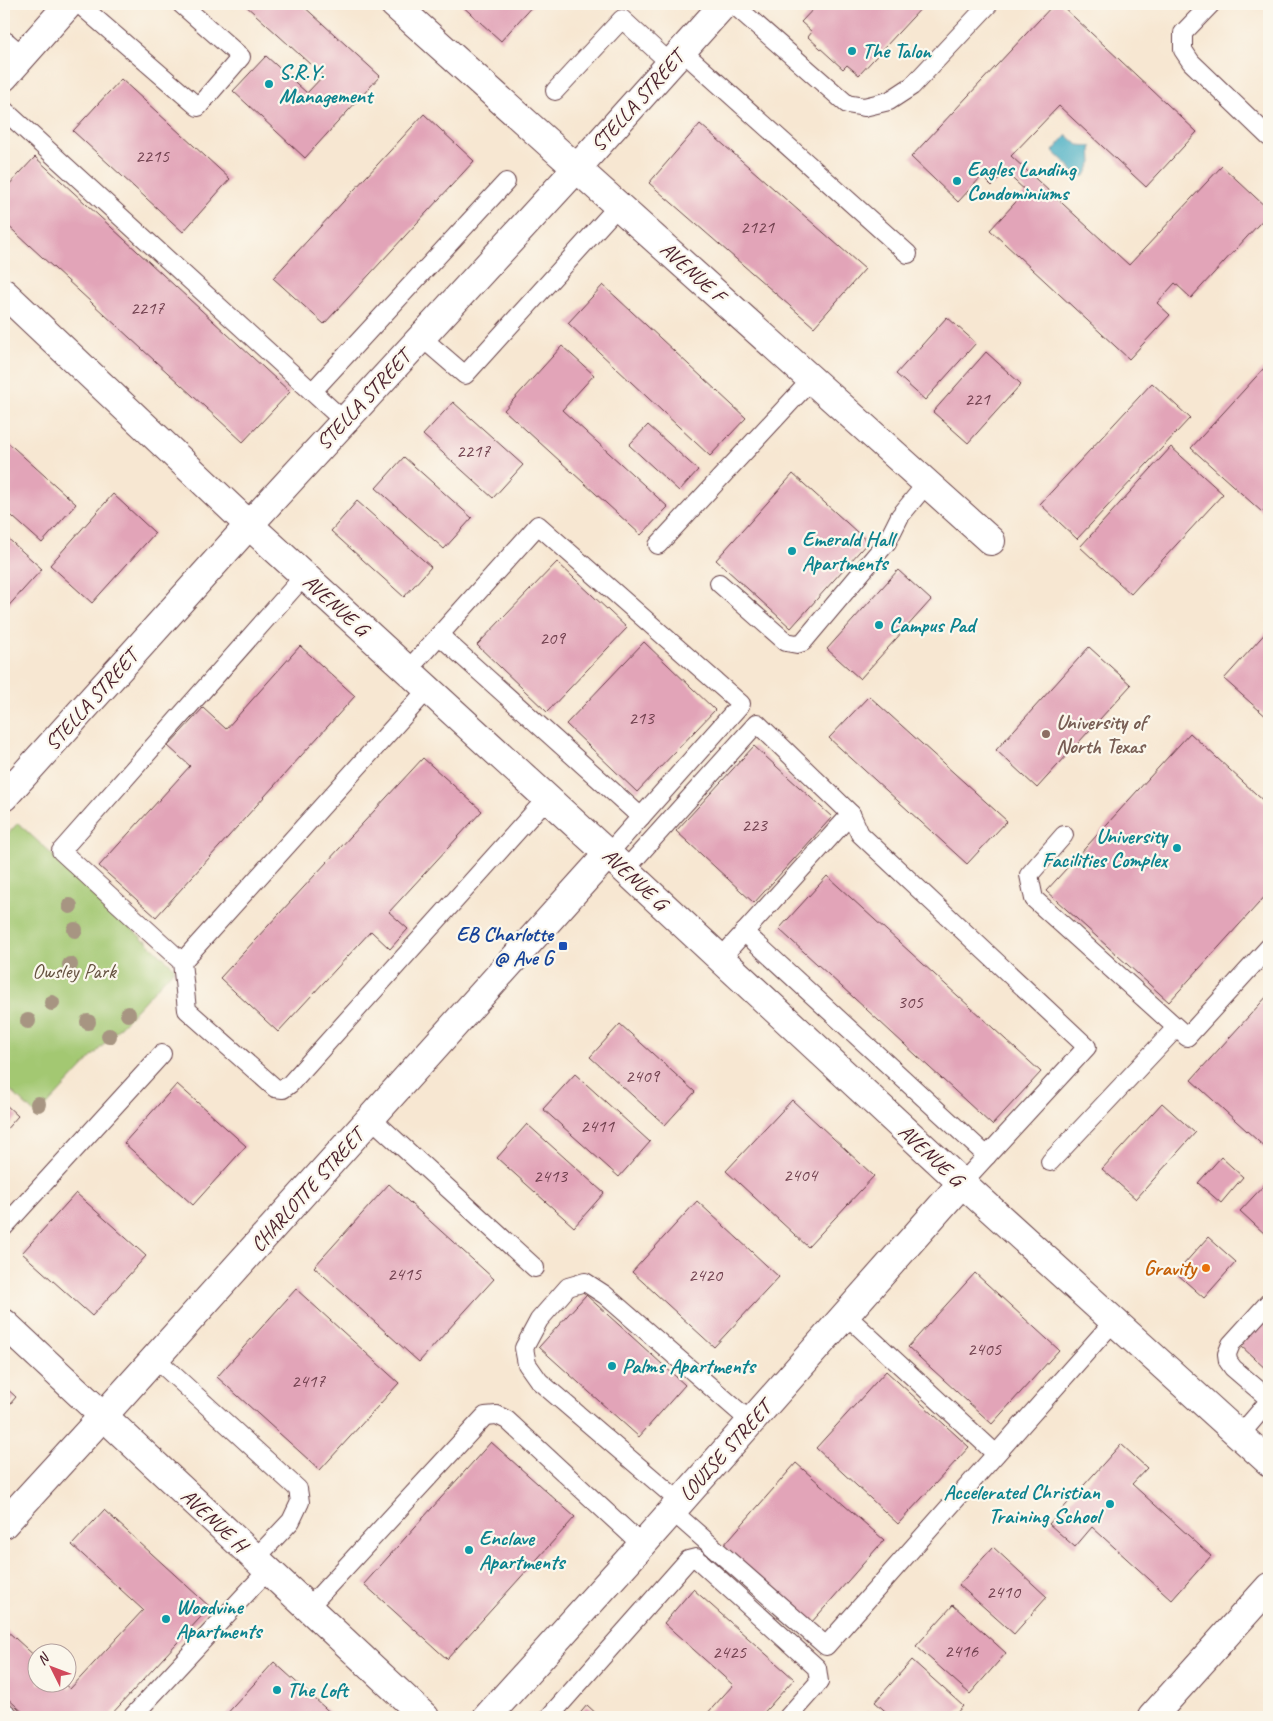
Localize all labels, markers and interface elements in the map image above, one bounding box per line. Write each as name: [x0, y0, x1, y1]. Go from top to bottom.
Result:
place label: The Talon: [862, 38, 932, 64]
street label: STELLA STREET: [585, 41, 693, 157]
marker: The Talon: [846, 45, 858, 57]
place label: S.R.Y. Management: [279, 59, 375, 109]
marker: S.R.Y. Management: [263, 78, 275, 90]
house number: 2215: [135, 144, 171, 168]
place label: Eagles Landing Condominiums: [967, 156, 1077, 206]
marker: Eagles Landing Condominiums: [951, 175, 963, 187]
house number: 2121: [740, 215, 776, 239]
street label: AVENUE F: [655, 236, 733, 310]
house number: 2217: [130, 296, 166, 320]
street label: STELLA STREET: [310, 341, 419, 455]
house number: 221: [964, 387, 991, 411]
house number: 2217: [456, 439, 492, 463]
place label: Emerald Hall Apartments: [802, 526, 898, 576]
marker: Emerald Hall Apartments: [786, 545, 798, 557]
street label: AVENUE G: [298, 569, 377, 644]
place label: Campus Pad: [889, 612, 978, 638]
marker: Campus Pad: [873, 619, 885, 631]
house number: 209: [539, 626, 566, 650]
street label: STELLA STREET: [39, 640, 147, 756]
house number: 213: [628, 706, 655, 730]
place label: University of North Texas: [1056, 709, 1151, 759]
marker: University of North Texas: [1040, 728, 1052, 740]
house number: 223: [741, 813, 768, 837]
place label: University Facilities Complex: [1042, 823, 1170, 873]
street label: AVENUE G: [597, 842, 676, 918]
marker: University Facilities Complex: [1171, 842, 1183, 854]
place label: EB Charlotte @ Ave G: [456, 921, 556, 971]
marker: EB Charlotte @ Ave G: [557, 940, 569, 952]
park label: Owsley Park: [32, 958, 117, 984]
house number: 305: [897, 990, 924, 1014]
house number: 2409: [625, 1064, 661, 1088]
house number: 2411: [580, 1114, 616, 1138]
street label: AVENUE G: [893, 1118, 972, 1194]
street label: CHARLOTTE STREET: [245, 1120, 372, 1257]
house number: 2404: [783, 1163, 820, 1187]
house number: 2413: [533, 1164, 569, 1188]
place label: Gravity: [1144, 1255, 1198, 1281]
house number: 2415: [387, 1262, 423, 1286]
marker: Gravity: [1200, 1262, 1212, 1274]
house number: 2420: [688, 1263, 724, 1287]
house number: 2405: [967, 1337, 1003, 1361]
place label: Palms Apartments: [622, 1353, 757, 1379]
marker: Palms Apartments: [606, 1360, 618, 1372]
house number: 2417: [291, 1369, 327, 1393]
street label: LOUISE STREET: [673, 1392, 780, 1506]
place label: Accelerated Christian Training School: [943, 1479, 1104, 1529]
street label: AVENUE H: [176, 1483, 255, 1559]
marker: Accelerated Christian Training School: [1104, 1498, 1116, 1510]
place label: Enclave Apartments: [479, 1525, 567, 1575]
marker: Enclave Apartments: [463, 1544, 475, 1556]
house number: 2410: [986, 1580, 1022, 1604]
place label: Woodvine Apartments: [176, 1594, 264, 1644]
marker: Woodvine Apartments: [160, 1613, 172, 1625]
house number: 2416: [944, 1639, 980, 1663]
house number: 2425: [712, 1640, 748, 1664]
north arrow: [28, 1644, 78, 1694]
text: N: [33, 1649, 53, 1669]
place label: The Loft: [287, 1677, 351, 1703]
marker: The Loft: [271, 1684, 283, 1696]

